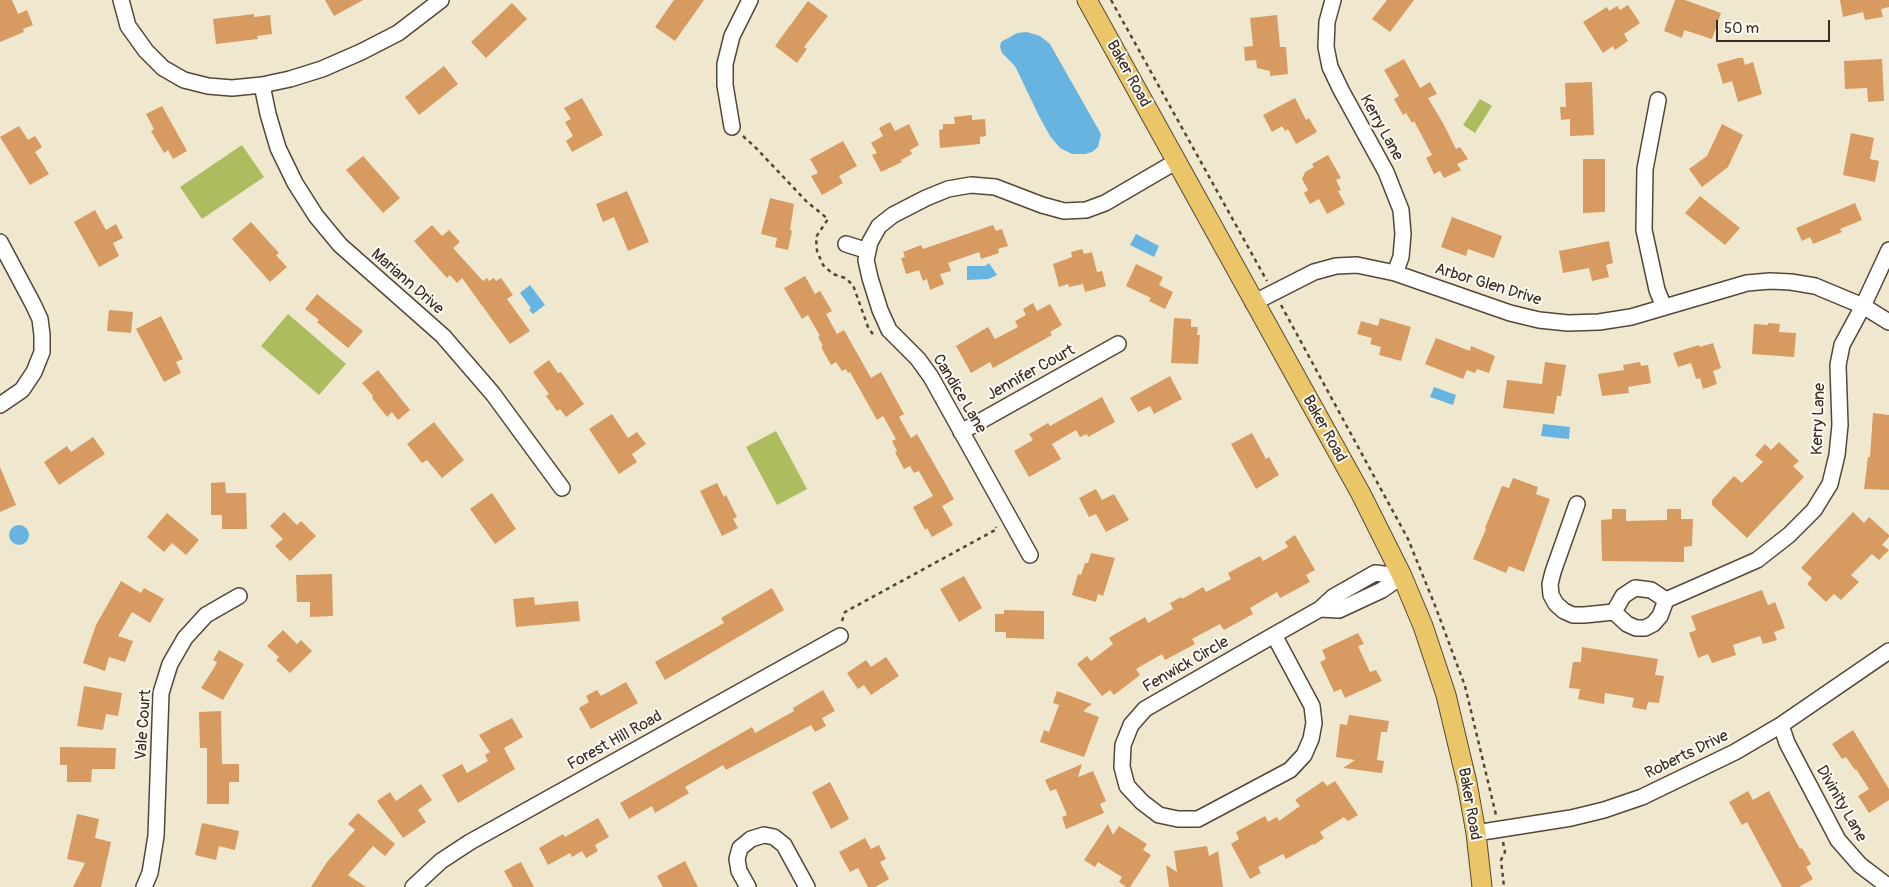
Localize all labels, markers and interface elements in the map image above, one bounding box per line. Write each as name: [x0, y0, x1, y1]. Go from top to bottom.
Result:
scale bar: [1719, 10, 1833, 42]
text: 50 m: [1724, 19, 1759, 38]
street label: Baker Road: [1102, 37, 1154, 111]
street label: Kerry Lane: [1355, 92, 1407, 164]
street label: Mariann Drive: [367, 245, 447, 319]
street label: Arbor Glen Drive: [1432, 260, 1544, 310]
street label: Jennifer Court: [984, 341, 1078, 405]
street label: Candice Lane: [928, 351, 990, 437]
street label: Kerry Lane: [1808, 383, 1830, 455]
street label: Baker Road: [1298, 392, 1350, 466]
street label: Fenwick Circle: [1140, 633, 1232, 697]
street label: Vale Court: [132, 689, 156, 761]
street label: Forest Hill Road: [564, 707, 666, 775]
street label: Roberts Drive: [1642, 727, 1732, 783]
street label: Divinity Lane: [1811, 762, 1871, 846]
street label: Baker Road: [1453, 766, 1485, 842]

